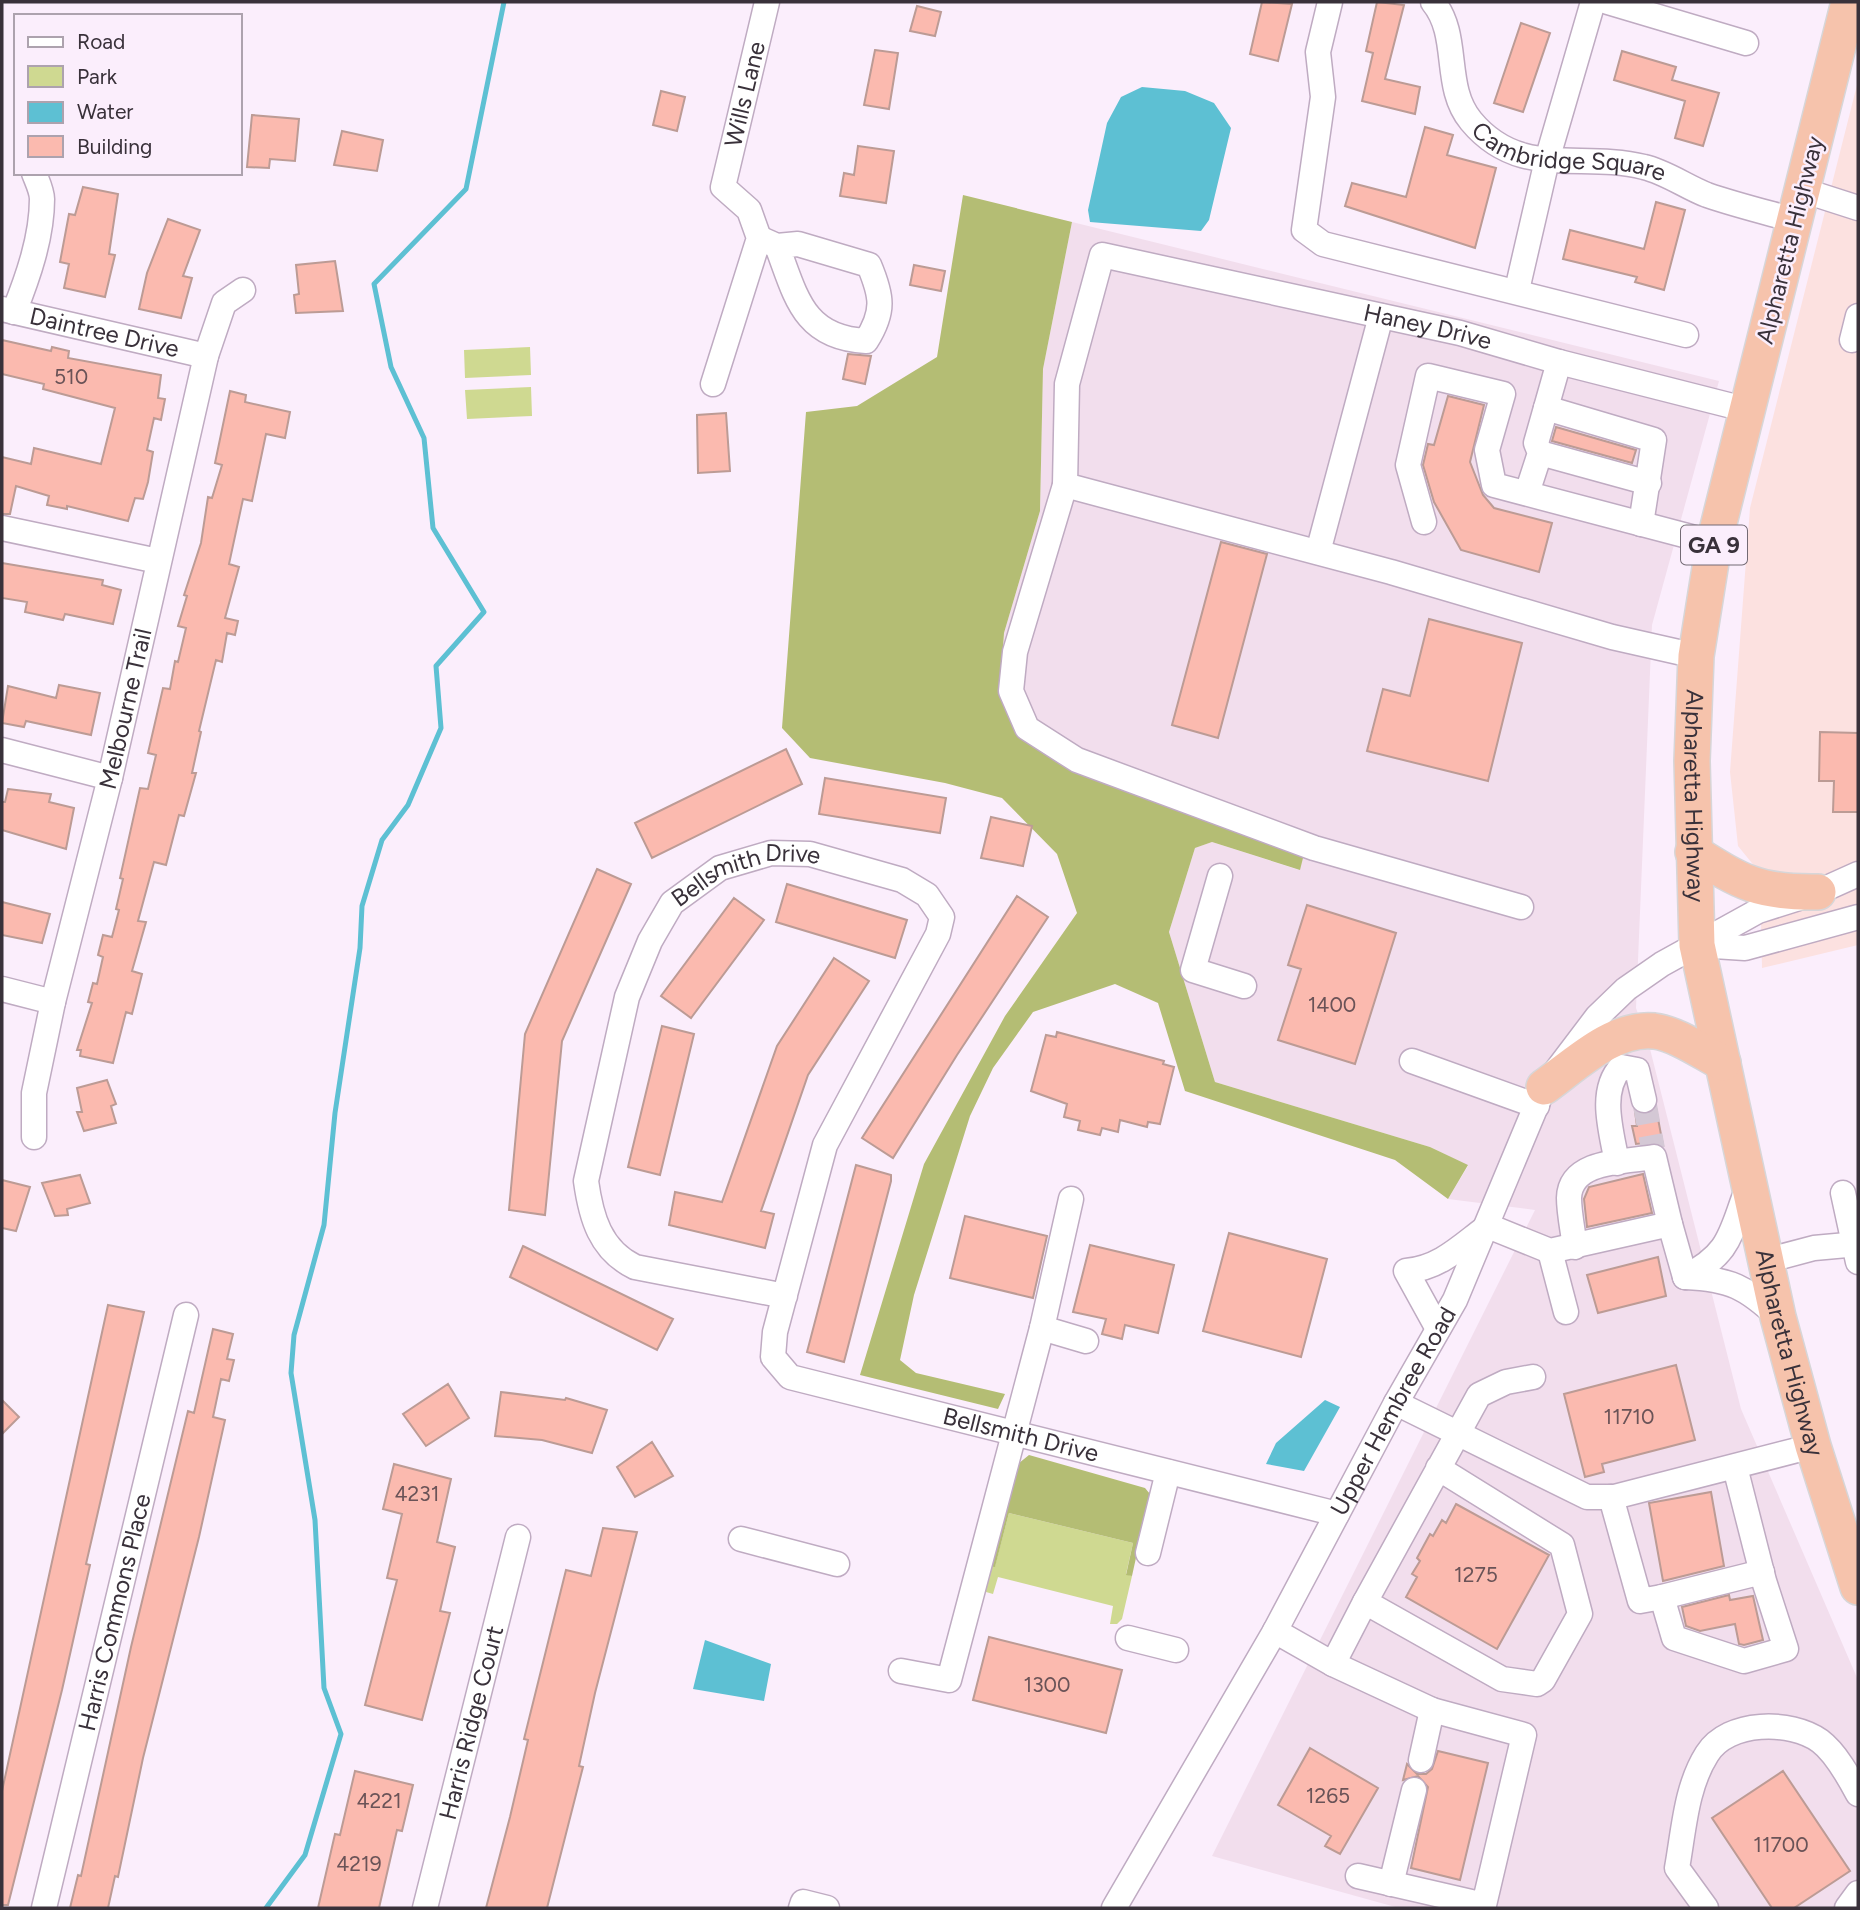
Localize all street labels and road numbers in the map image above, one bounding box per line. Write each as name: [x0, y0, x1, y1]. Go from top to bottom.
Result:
street label: Wills Lane: [718, 38, 771, 150]
street label: Cambridge Square: [1466, 116, 1671, 187]
street label: Alpharetta Highway: [1750, 133, 1829, 347]
street label: Haney Drive: [1361, 297, 1495, 356]
street label: Daintree Drive: [27, 301, 182, 363]
road number: GA 9: [1681, 526, 1747, 565]
street label: Melbourne Trail: [93, 626, 158, 792]
street label: Alpharetta Highway: [1678, 689, 1711, 903]
street label: Bellsmith Drive: [665, 838, 824, 913]
street label: Alpharetta Highway: [1750, 1246, 1830, 1460]
street label: Upper Hembree Road: [1324, 1302, 1462, 1520]
street label: Bellsmith Drive: [940, 1401, 1102, 1468]
street label: Harris Commons Place: [72, 1491, 157, 1734]
street label: Harris Ridge Court: [433, 1623, 509, 1823]

